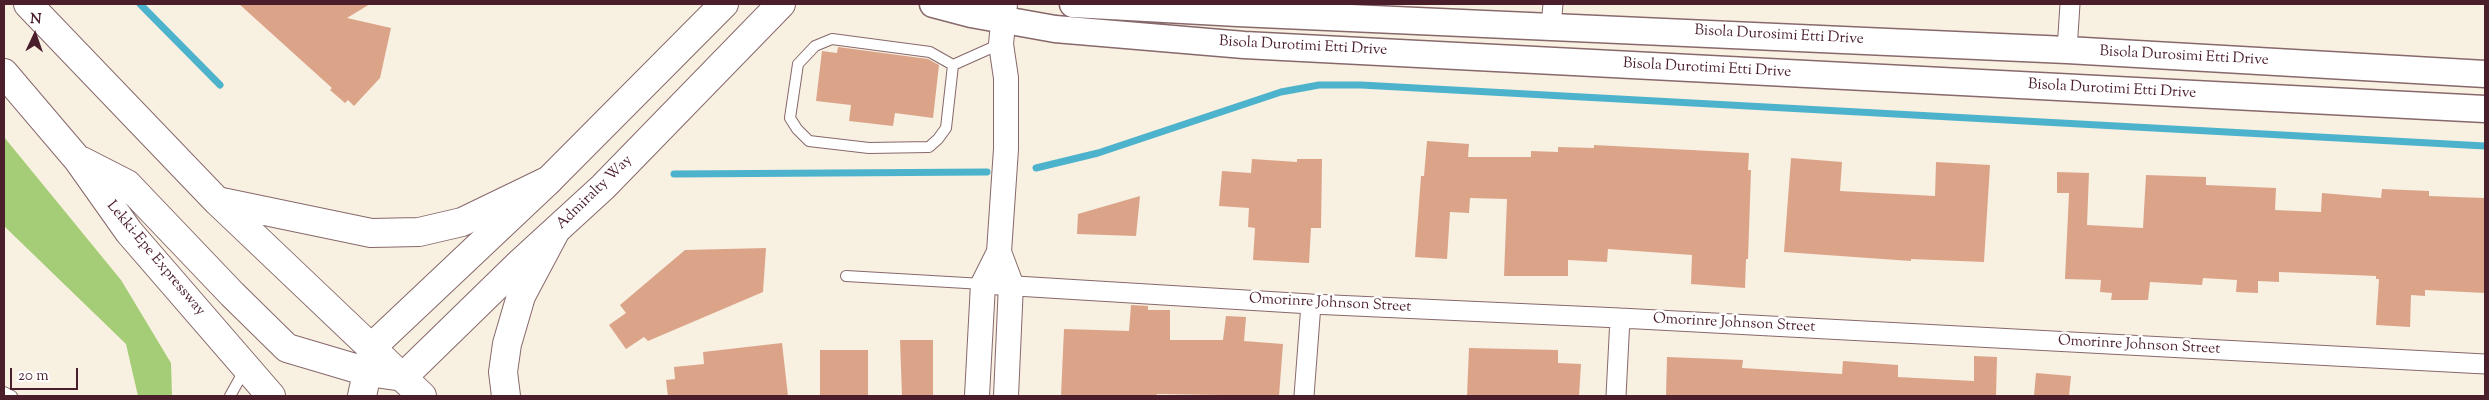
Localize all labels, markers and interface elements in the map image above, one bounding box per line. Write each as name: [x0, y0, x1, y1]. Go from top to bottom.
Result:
north arrow: [10, 10, 60, 60]
text: N: [30, 10, 42, 30]
street label: Bisola Durosimi Etti Drive: [1694, 23, 1864, 49]
street label: Bisola Durotimi Etti Drive: [1218, 34, 1388, 60]
street label: Bisola Durosimi Etti Drive: [2099, 44, 2269, 70]
street label: Bisola Durotimi Etti Drive: [1622, 56, 1792, 82]
street label: Bisola Durotimi Etti Drive: [2027, 77, 2197, 103]
street label: Admiralty Way: [553, 152, 637, 234]
street label: Lekki-Epe Expressway: [102, 198, 208, 320]
street label: Omorinre Johnson Street: [1248, 291, 1412, 317]
street label: Omorinre Johnson Street: [1652, 311, 1816, 337]
street label: Omorinre Johnson Street: [2057, 333, 2221, 359]
scale bar: [12, 358, 80, 390]
text: 20 m: [18, 366, 49, 387]

